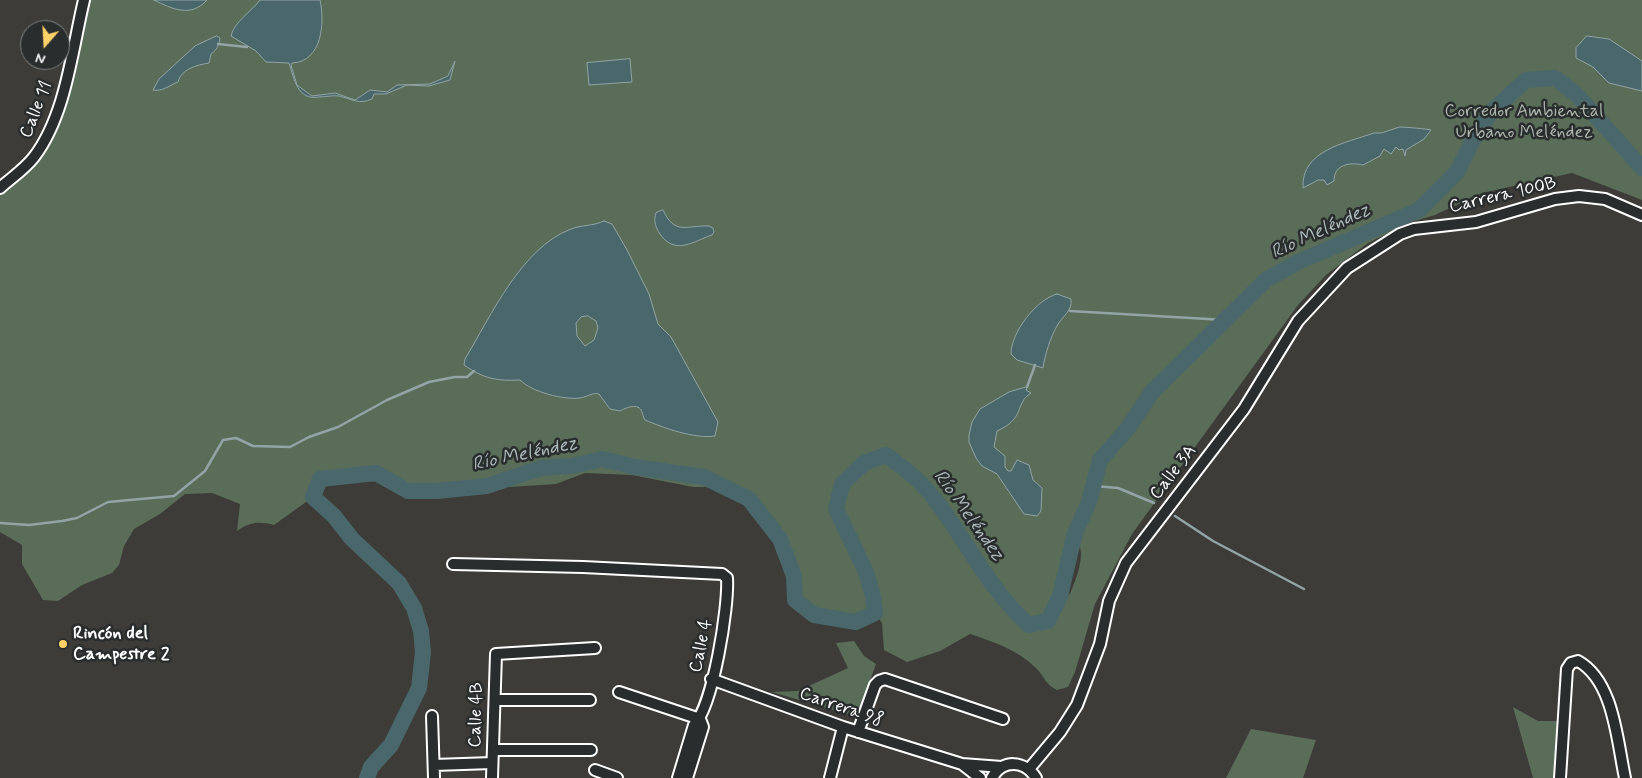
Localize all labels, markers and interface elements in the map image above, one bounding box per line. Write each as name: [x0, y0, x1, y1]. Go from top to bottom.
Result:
north arrow: [20, 20, 70, 70]
text: N: [33, 48, 48, 68]
street label: Calle 11: [16, 78, 58, 142]
park label: Corredor Ambiental Urbano Meléndez: [1445, 101, 1603, 144]
street label: Carrera 100B: [1447, 173, 1559, 219]
water label: Río Meléndez: [1268, 199, 1374, 265]
water label: Río Meléndez: [470, 433, 580, 477]
street label: Calle 3A: [1146, 441, 1202, 505]
water label: Río Meléndez: [927, 466, 1009, 566]
street label: Calle 4: [686, 617, 718, 675]
place label: Rincón del Campestre 2: [73, 623, 169, 666]
marker: Rincón del Campestre 2: [57, 638, 69, 650]
street label: Calle 4B: [465, 682, 489, 748]
street label: Carrera 98: [796, 684, 886, 732]

